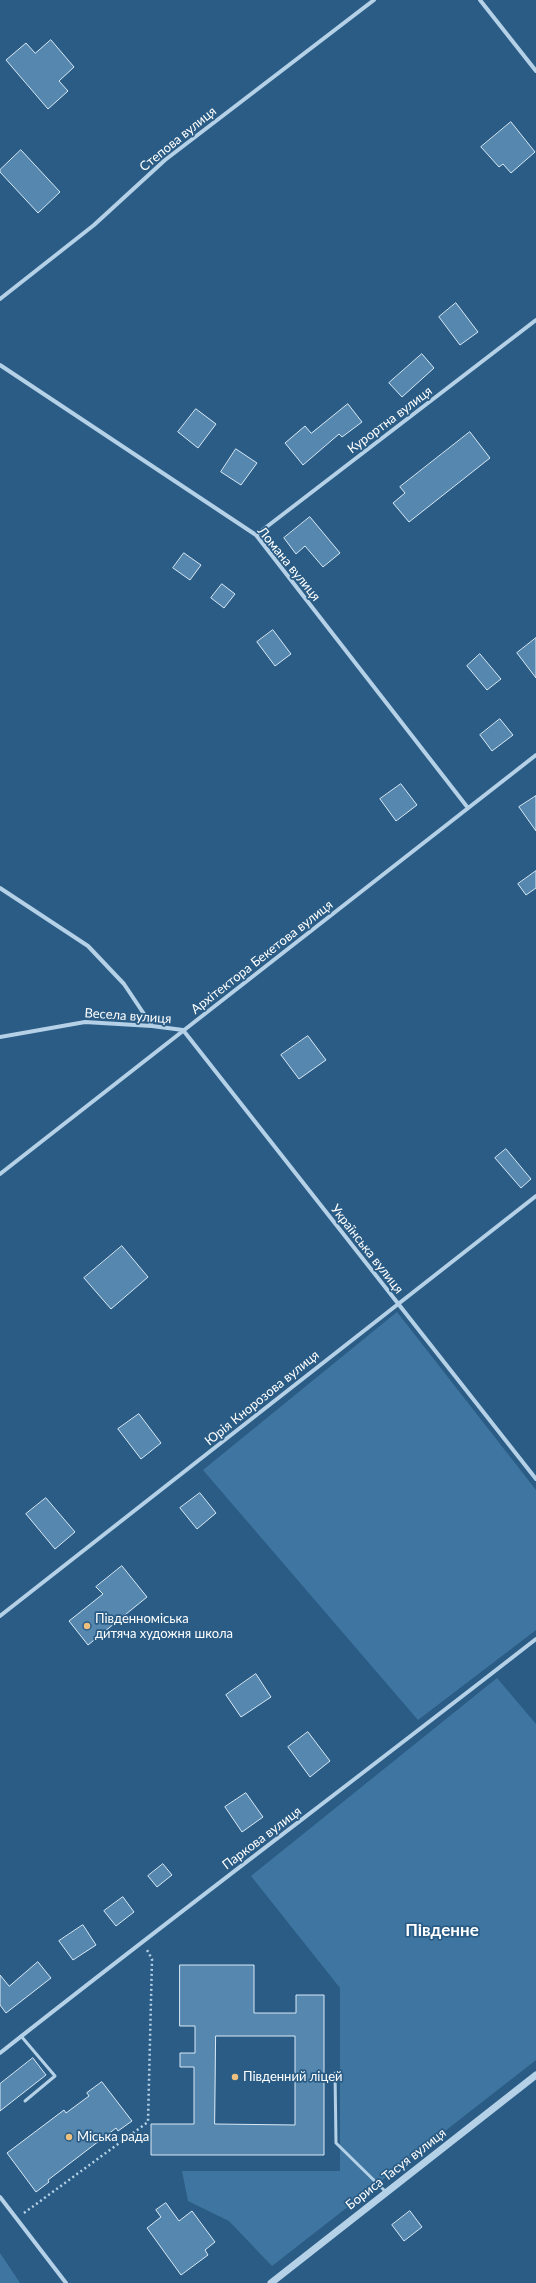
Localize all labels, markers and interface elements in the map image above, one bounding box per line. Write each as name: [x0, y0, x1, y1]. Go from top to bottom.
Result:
street label: Степова вулиця: [136, 103, 220, 175]
street label: Курортна вулиця: [345, 383, 435, 457]
street label: Ломана вулиця: [254, 524, 324, 604]
street label: Архітектора Бекетова вулиця: [188, 897, 336, 1017]
street label: Весела вулиця: [84, 1005, 172, 1027]
street label: Українська вулиця: [327, 1201, 407, 1297]
street label: Юрія Кнорозова вулиця: [202, 1347, 322, 1449]
place label: Південноміська дитяча художня школа: [95, 1611, 233, 1642]
marker: Південноміська дитяча художня школа: [82, 1621, 92, 1631]
street label: Паркова вулиця: [219, 1803, 305, 1873]
district label: Південне: [405, 1921, 479, 1941]
place label: Південний ліцей: [243, 2069, 343, 2085]
marker: Південний ліцей: [230, 2072, 240, 2082]
street label: Бориса Тасуя вулиця: [343, 2125, 449, 2213]
place label: Міська рада: [77, 2129, 149, 2145]
marker: Міська рада: [64, 2132, 74, 2142]

